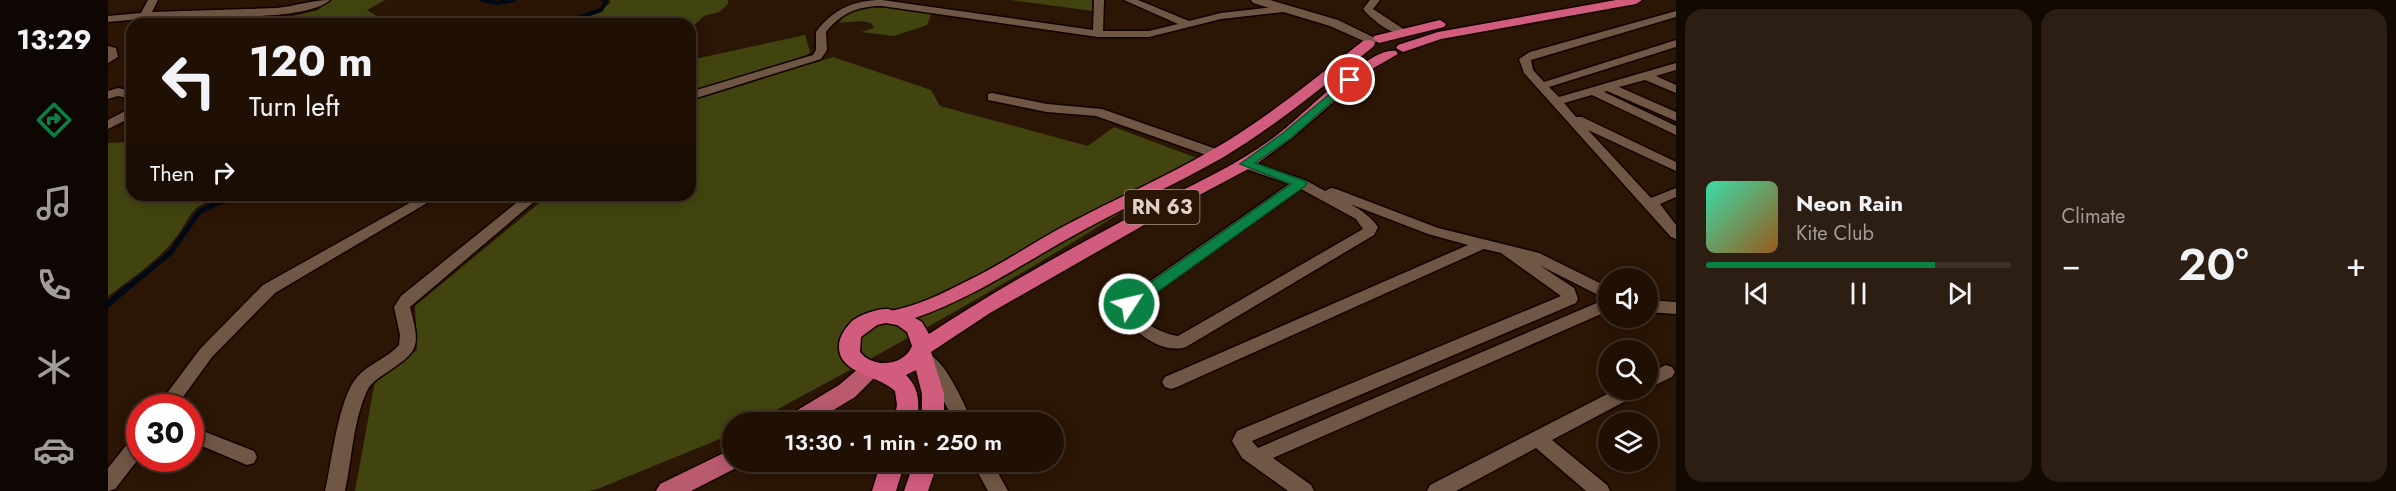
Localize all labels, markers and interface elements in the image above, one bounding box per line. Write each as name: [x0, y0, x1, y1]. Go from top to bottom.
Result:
text: 13:29: [17, 20, 91, 59]
text: 120 m: [249, 31, 373, 92]
icon: left: [150, 42, 228, 120]
pin: [1324, 54, 1375, 105]
icon: arrive: [1333, 63, 1366, 96]
text: Turn left: [249, 87, 339, 126]
icon: directions: [33, 99, 75, 141]
icon: right: [207, 156, 240, 189]
text: Then: [150, 157, 195, 189]
icon: music: [33, 182, 75, 224]
text: Neon Rain: [1796, 187, 1903, 219]
road number: RN 63: [1124, 190, 1200, 224]
text: Climate: [2062, 202, 2125, 231]
text: Kite Club: [1796, 219, 1874, 248]
text: 20°: [2178, 232, 2249, 297]
text: −: [2062, 241, 2081, 288]
text: +: [2346, 241, 2366, 288]
icon: phone: [33, 264, 75, 306]
map controls: [1598, 268, 1658, 472]
button: sound: [1598, 268, 1658, 328]
position arrow: [1097, 272, 1161, 336]
icon: previous: [1740, 277, 1773, 310]
icon: pause: [1842, 277, 1875, 310]
icon: next: [1943, 277, 1976, 310]
button: search: [1598, 340, 1658, 400]
icon: climate: [33, 346, 75, 388]
speed limit sign: 30: [126, 394, 204, 472]
button: layers: [1598, 412, 1658, 472]
text: 13:30 · 1 min · 250 m: [784, 426, 1002, 458]
icon: car: [33, 429, 75, 471]

